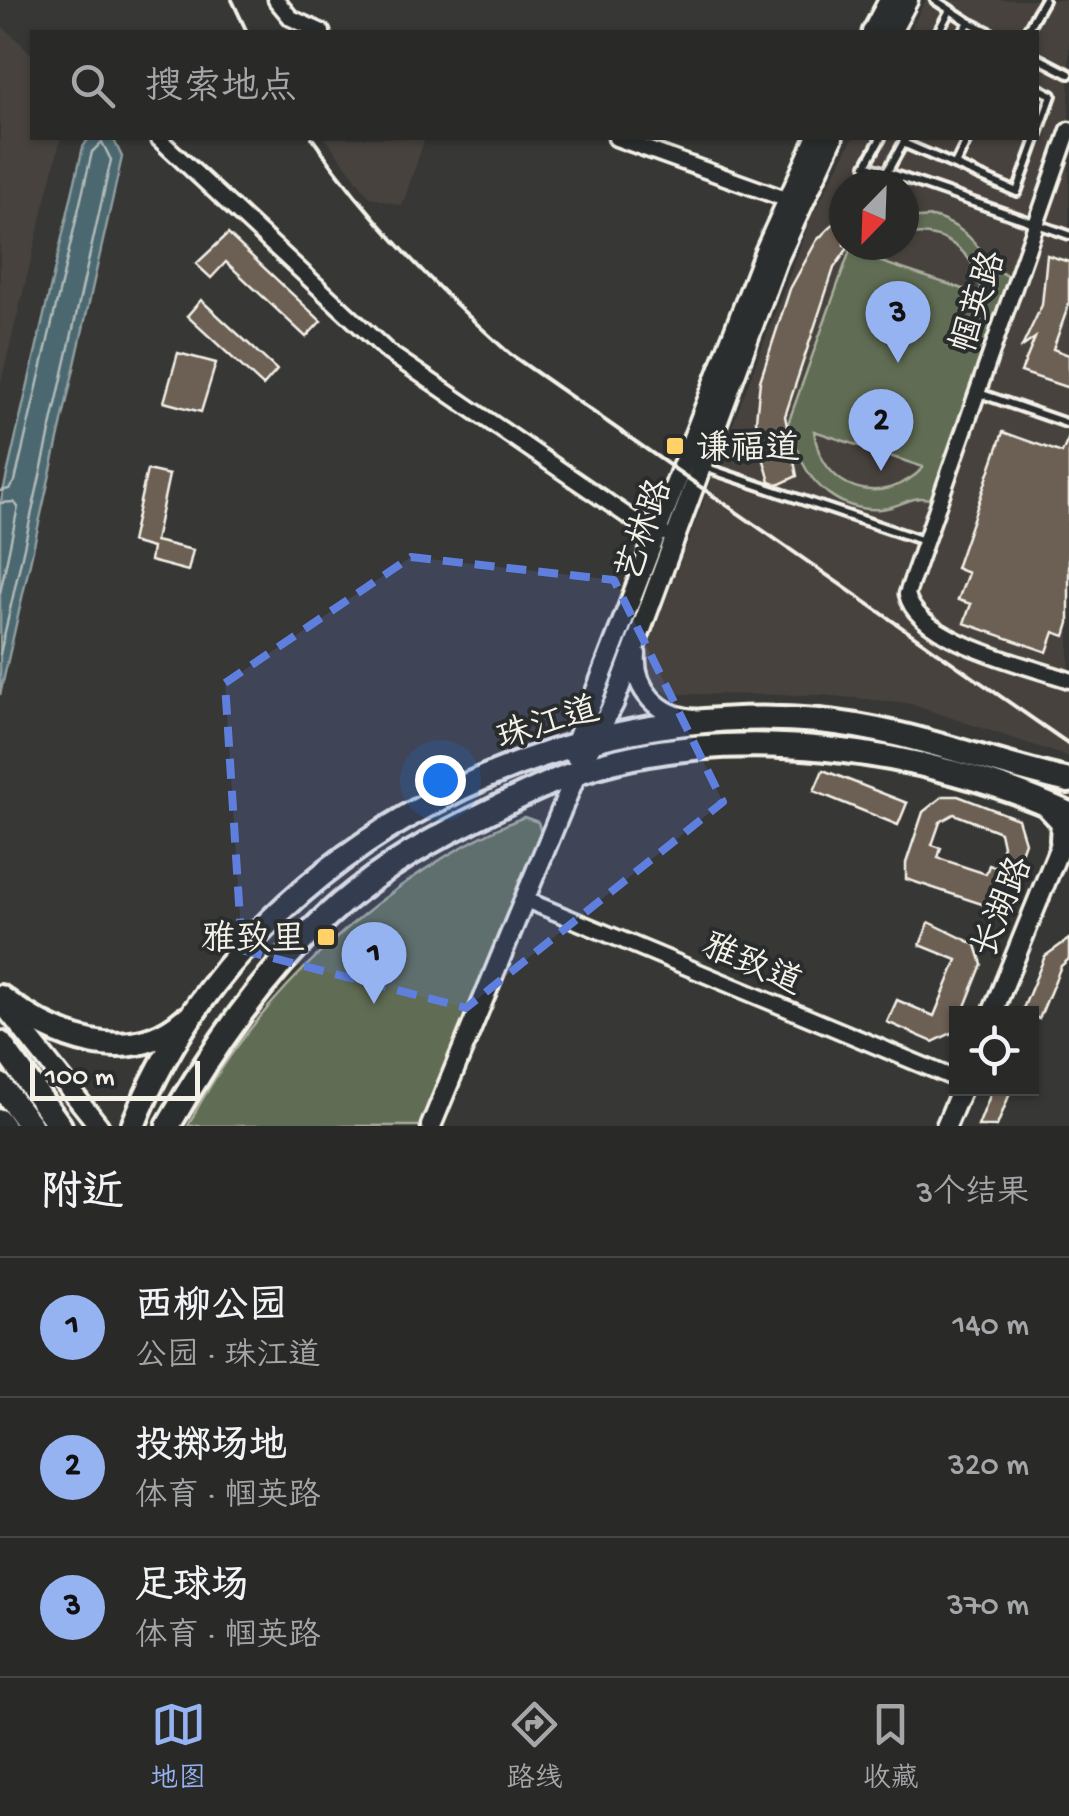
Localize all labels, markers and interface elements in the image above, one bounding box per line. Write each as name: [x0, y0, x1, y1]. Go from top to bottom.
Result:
search box: [30, 30, 1039, 140]
icon: search: [65, 58, 120, 113]
text: 搜索地点: [145, 68, 297, 112]
north arrow: [829, 170, 919, 260]
street label: 帼英路: [944, 246, 1017, 359]
pin: 3: [866, 280, 930, 363]
pin: 2: [848, 388, 914, 471]
place label: 谦福道: [695, 429, 800, 472]
marker: 谦福道: [664, 435, 686, 457]
street label: 艺林路: [609, 474, 684, 587]
street label: 珠江道: [492, 689, 605, 761]
your location: [415, 755, 466, 806]
street label: 长湖路: [965, 851, 1044, 964]
place label: 雅致里: [201, 919, 306, 963]
pin: 1: [342, 922, 406, 1004]
street label: 雅致道: [695, 925, 808, 1006]
marker: 雅致里: [315, 926, 337, 948]
map controls: [949, 1006, 1039, 1096]
button: locate: [949, 1006, 1039, 1096]
scale bar: [30, 1056, 200, 1100]
text: 100 m: [45, 1062, 115, 1095]
text: 附近: [40, 1172, 124, 1221]
text: 3个结果: [916, 1176, 1029, 1214]
text: 西柳公园: [135, 1287, 287, 1331]
text: 1: [66, 1308, 79, 1346]
text: 140 m: [952, 1308, 1029, 1346]
text: 公园 · 珠江道: [135, 1339, 320, 1377]
text: 投掷场地: [135, 1427, 287, 1471]
text: 2: [65, 1448, 80, 1486]
text: 320 m: [948, 1448, 1029, 1486]
text: 体育 · 帼英路: [135, 1479, 320, 1517]
text: 足球场: [135, 1567, 249, 1611]
text: 3: [64, 1588, 81, 1626]
text: 370 m: [947, 1588, 1029, 1626]
text: 体育 · 帼英路: [135, 1619, 320, 1657]
tab: 地图: [150, 1697, 206, 1797]
tab: 路线: [506, 1697, 563, 1797]
tab: 收藏: [863, 1697, 919, 1797]

